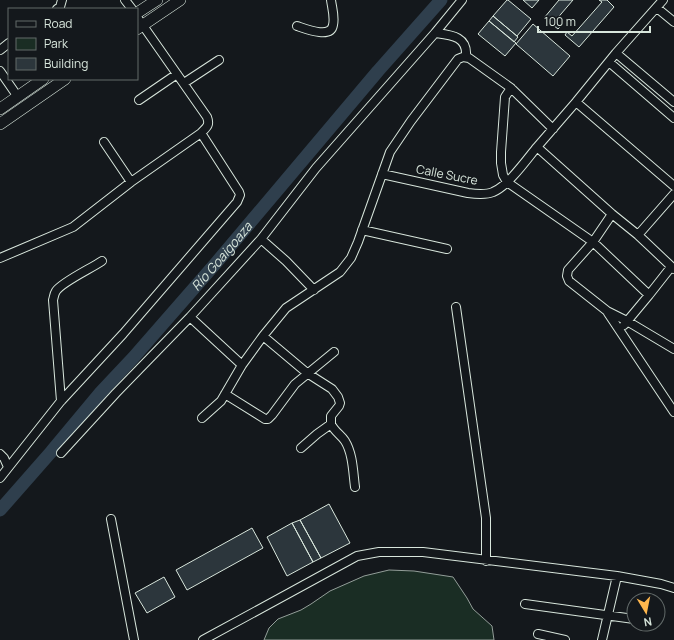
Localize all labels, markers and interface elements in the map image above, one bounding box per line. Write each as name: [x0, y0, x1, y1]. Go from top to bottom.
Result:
legend: [8, 8, 138, 80]
scale bar: [538, 8, 650, 34]
text: 100 m: [544, 13, 576, 30]
text: Road: [44, 15, 72, 32]
text: Park: [44, 35, 69, 52]
text: Building: [44, 55, 88, 72]
street label: Calle Sucre: [415, 160, 479, 189]
water label: Río Goaigoaza: [187, 217, 256, 294]
north arrow: [626, 592, 666, 632]
text: N: [643, 614, 653, 630]

